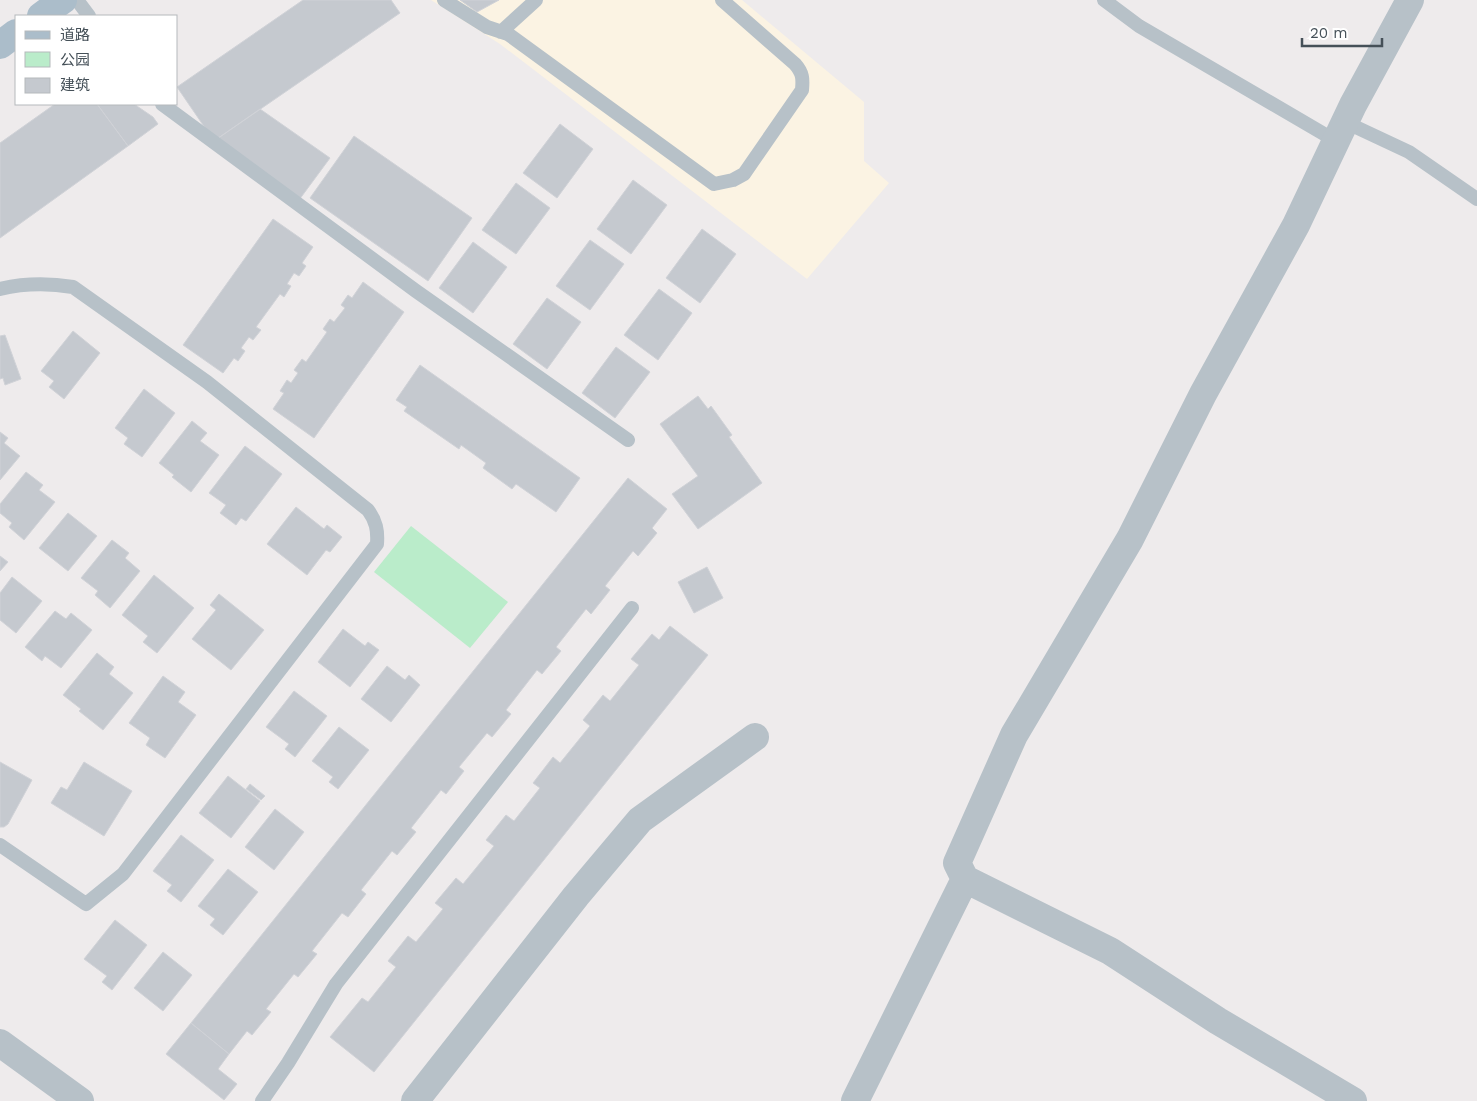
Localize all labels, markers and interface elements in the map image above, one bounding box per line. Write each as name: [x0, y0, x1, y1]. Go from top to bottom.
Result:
legend: [15, 15, 178, 105]
scale bar: [1302, 15, 1382, 47]
text: 20 m: [1310, 24, 1348, 42]
text: 道路: [60, 26, 90, 44]
text: 公园: [60, 51, 90, 69]
text: 建筑: [60, 76, 90, 94]

